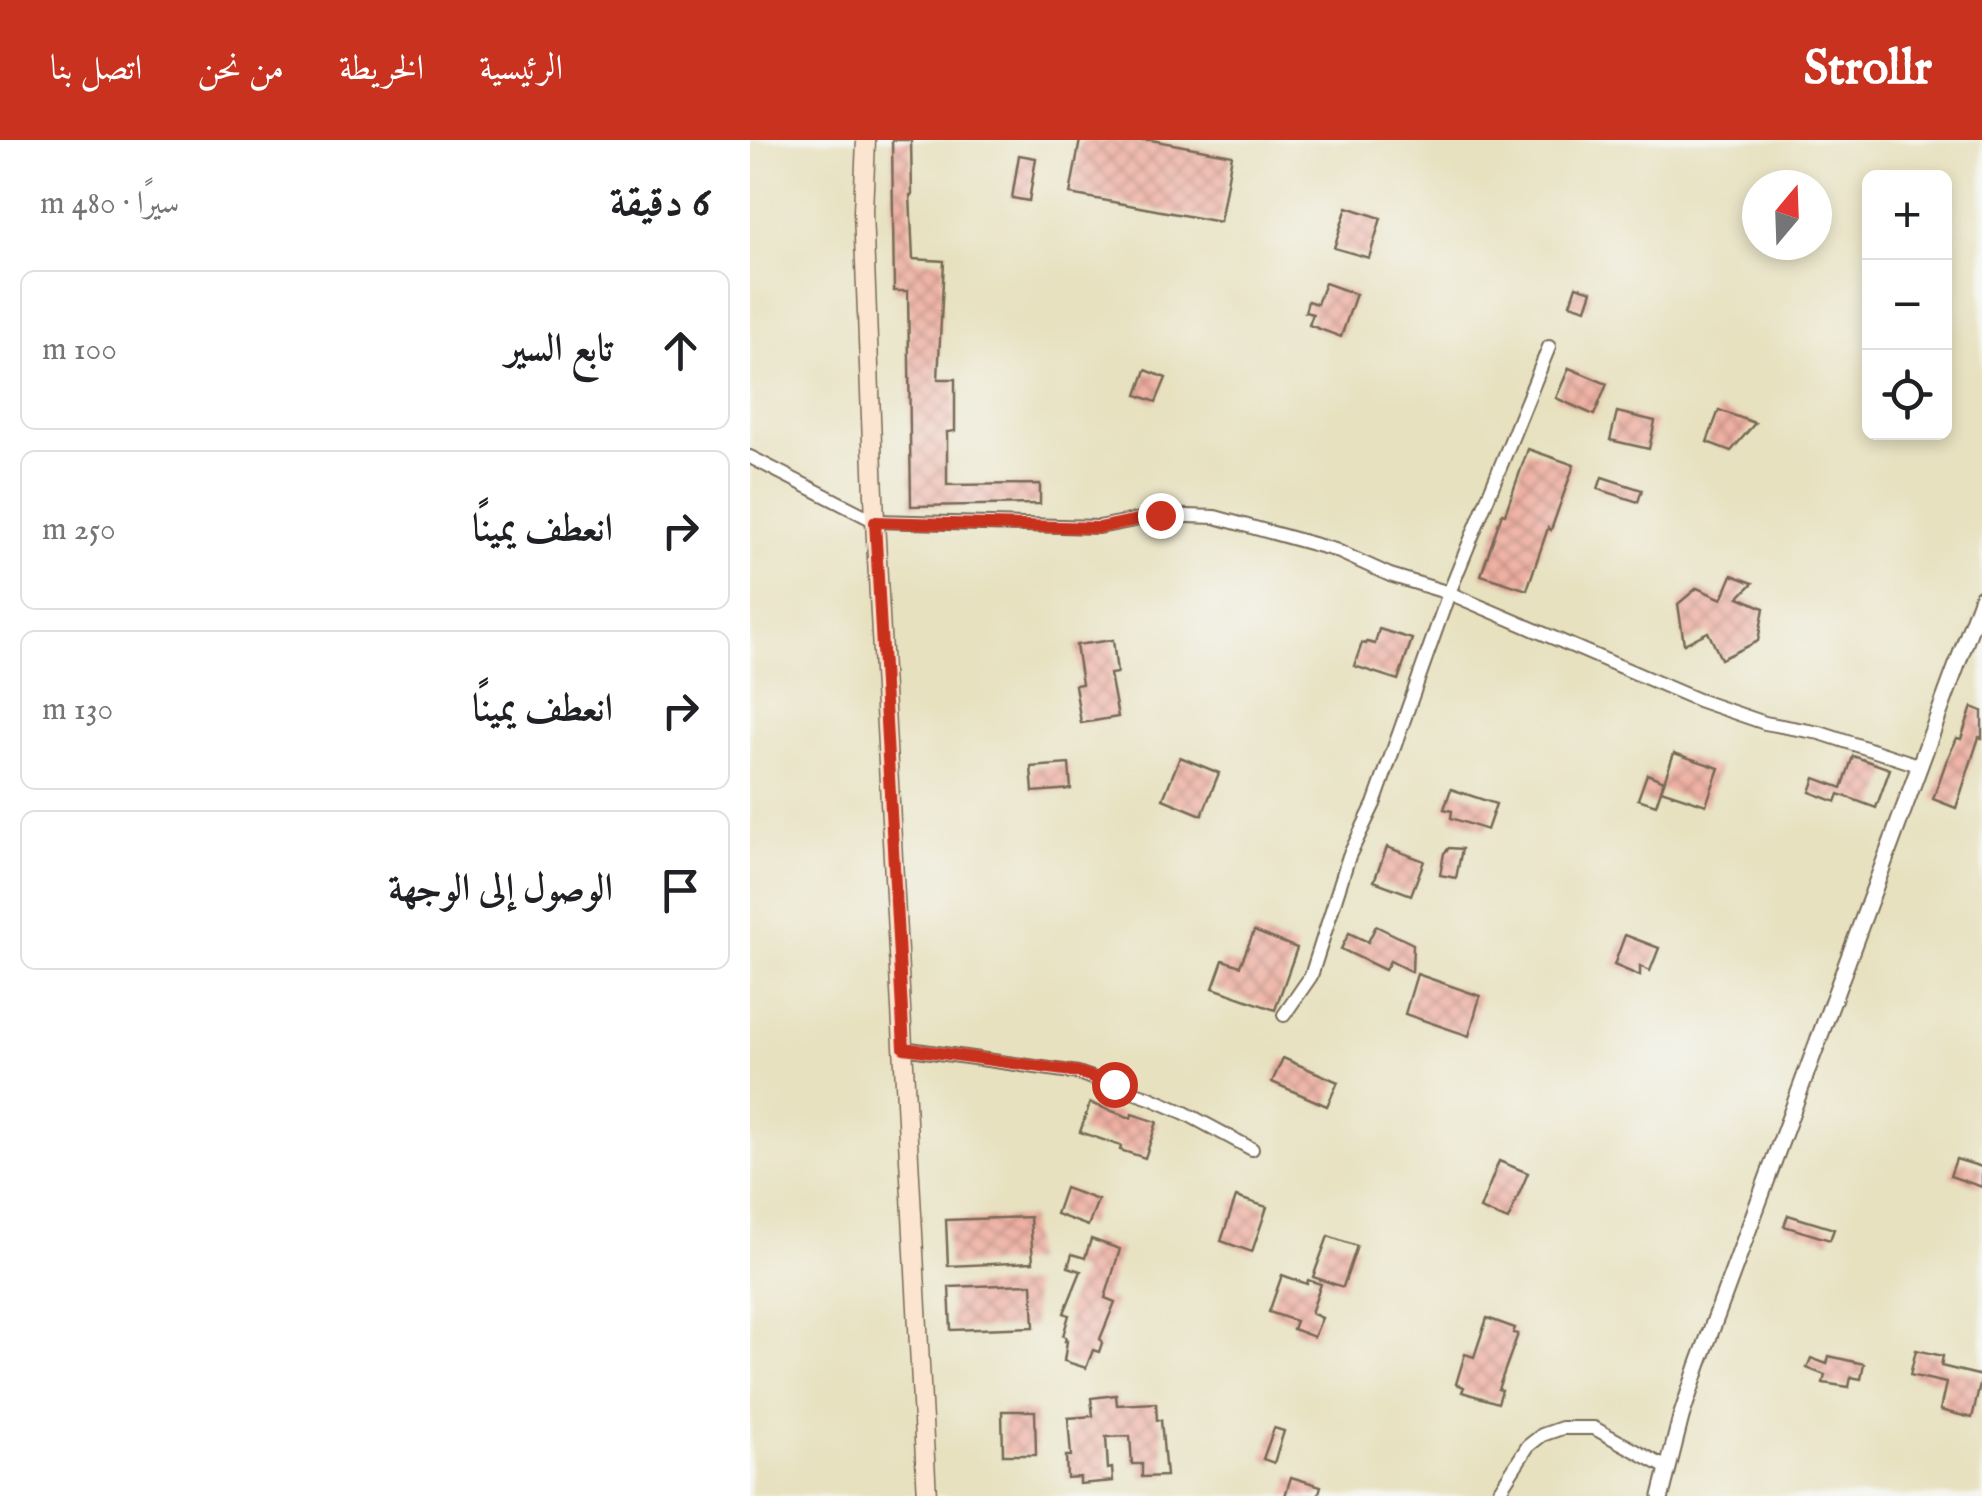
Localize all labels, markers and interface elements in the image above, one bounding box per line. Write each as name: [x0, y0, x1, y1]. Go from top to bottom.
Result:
text: Strollr: [1804, 40, 1932, 100]
text: اتصل بنا: [50, 47, 142, 92]
text: من نحن: [197, 47, 284, 92]
text: الخريطة: [339, 47, 424, 92]
text: الرئيسية: [479, 47, 563, 92]
north arrow: [1742, 170, 1832, 260]
map controls: [1862, 170, 1952, 440]
button: +: [1862, 170, 1952, 260]
text: 6 دقيقة: [610, 177, 710, 230]
text: سيرًا · 480 m: [40, 184, 179, 225]
button: −: [1862, 260, 1952, 350]
icon: ahead: [653, 323, 708, 378]
text: تابع السير: [505, 326, 613, 374]
text: 100 m: [42, 330, 117, 371]
button: locate: [1862, 350, 1952, 440]
route end: [1138, 493, 1184, 539]
icon: right: [653, 503, 708, 558]
text: انعطف يمينًا: [472, 506, 613, 554]
text: 250 m: [42, 510, 116, 551]
icon: right: [653, 683, 708, 738]
text: انعطف يمينًا: [472, 686, 613, 734]
text: 130 m: [42, 690, 113, 731]
icon: arrive: [653, 863, 708, 918]
text: الوصول إلى الوجهة: [388, 866, 613, 914]
route start: [1092, 1062, 1138, 1108]

